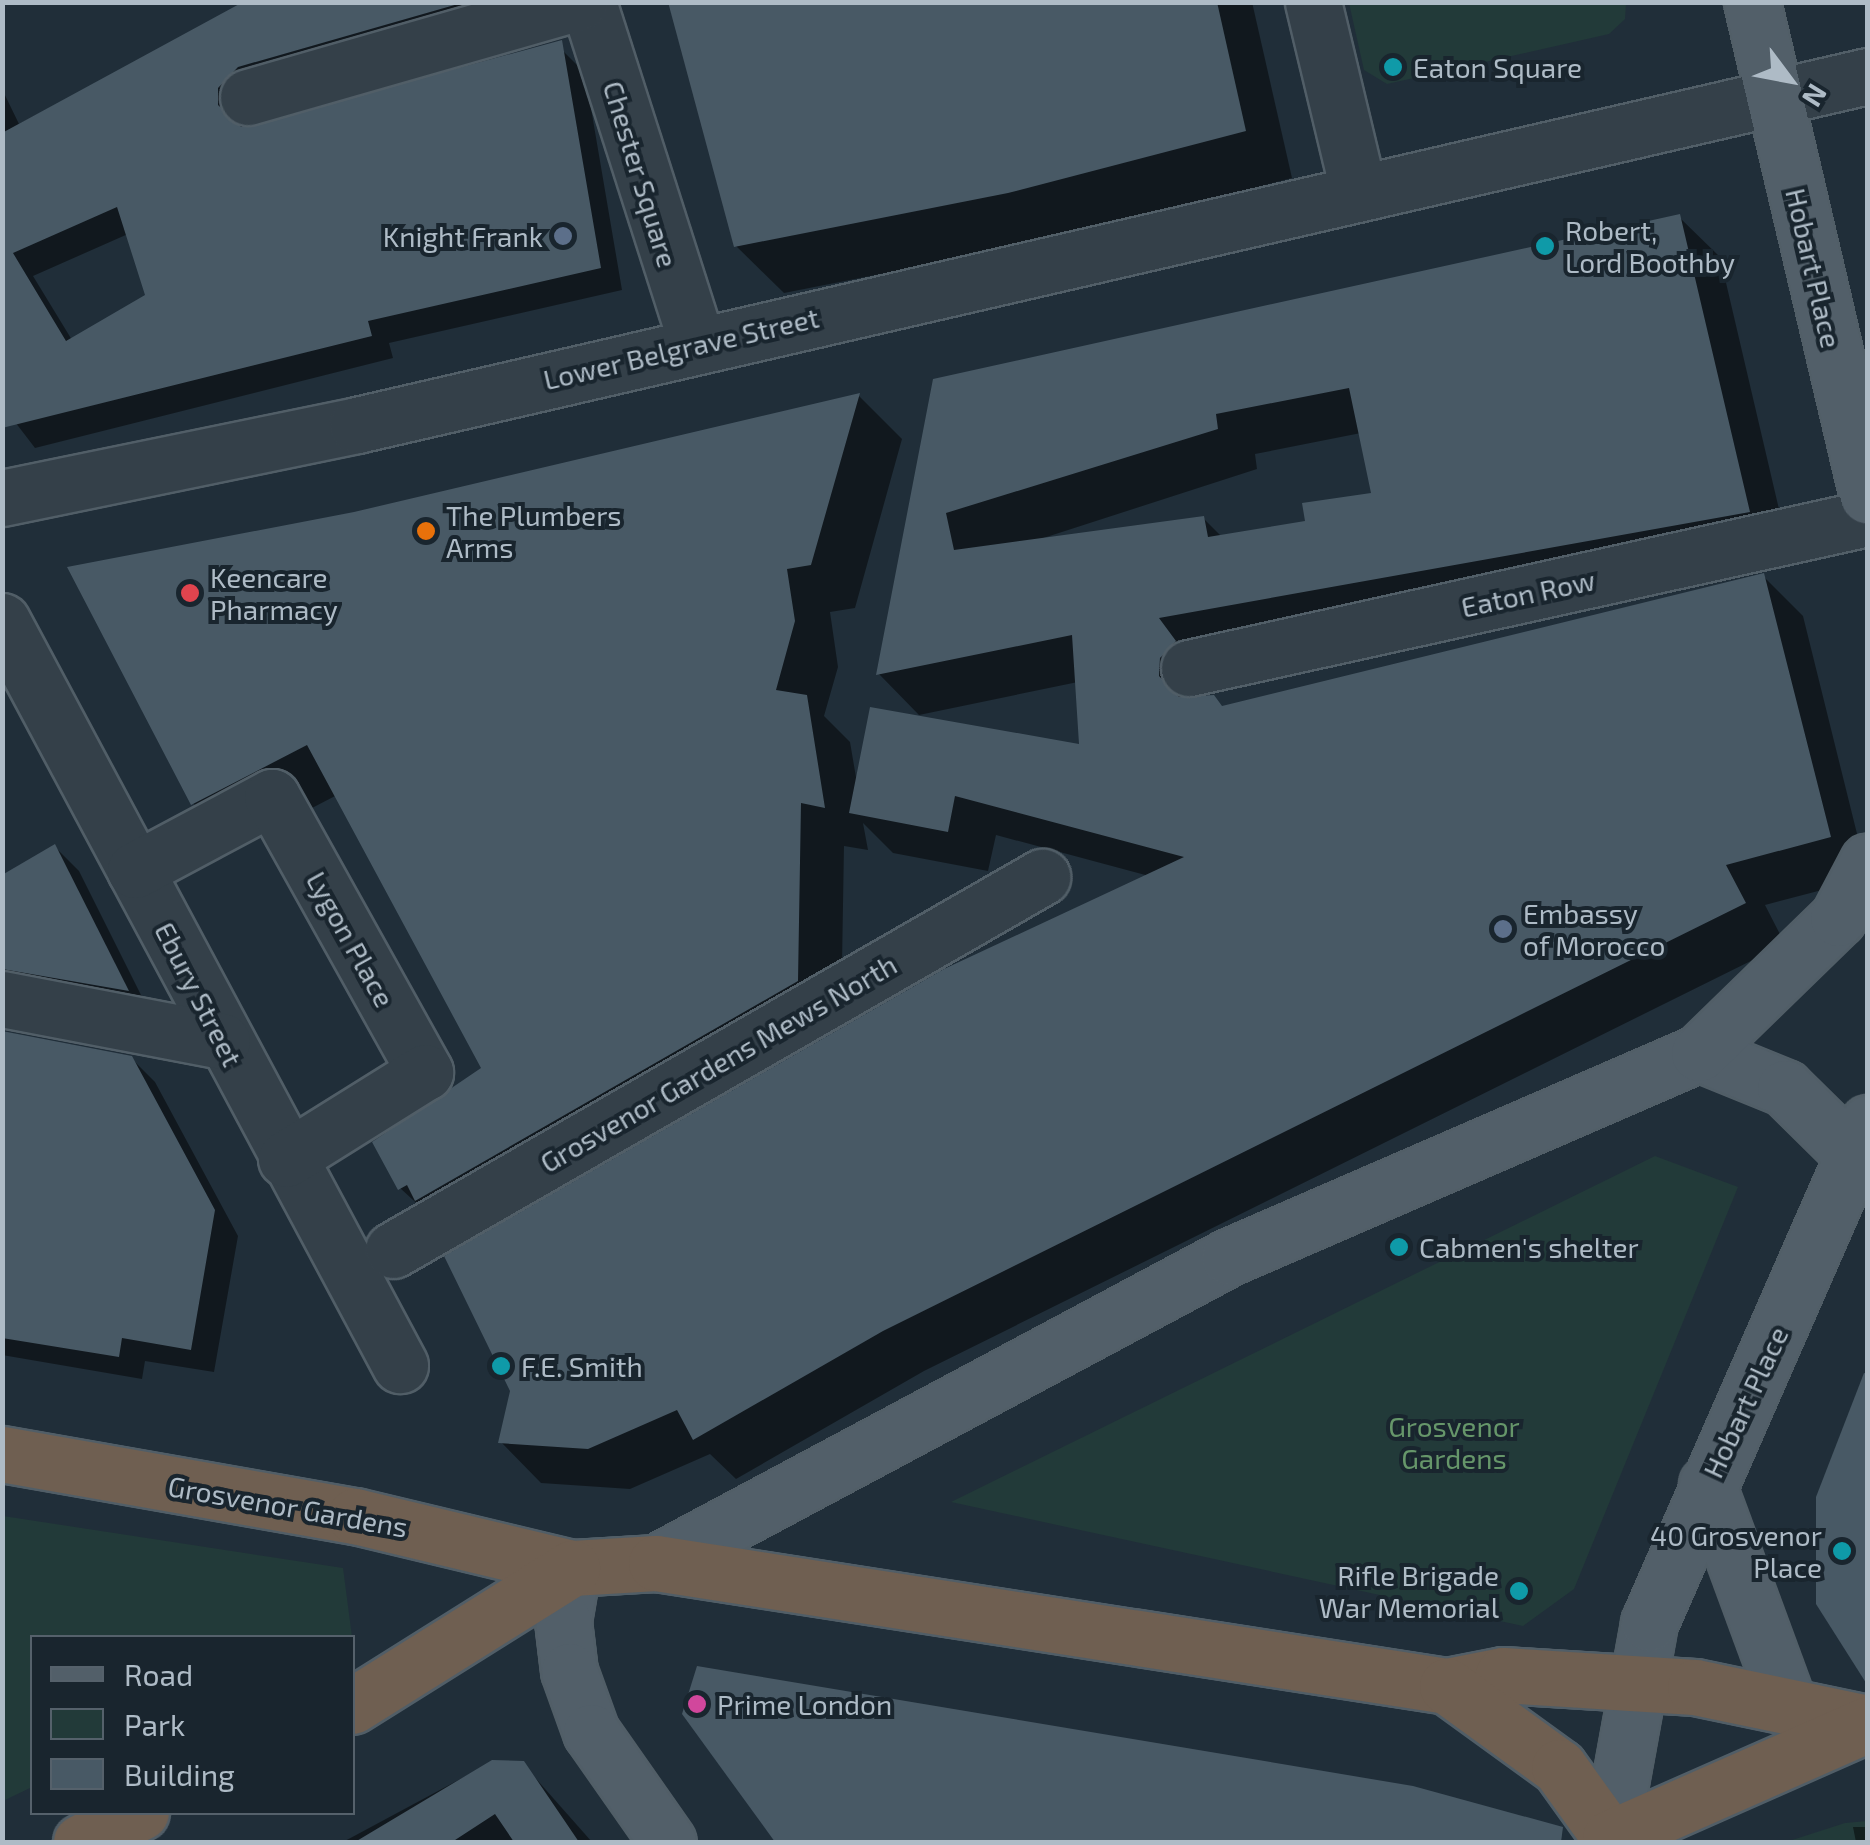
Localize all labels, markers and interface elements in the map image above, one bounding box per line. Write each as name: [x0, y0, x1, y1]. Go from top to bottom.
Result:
north arrow: [1740, 30, 1840, 130]
place label: Eaton Square: [1413, 50, 1582, 84]
marker: Eaton Square: [1382, 56, 1404, 78]
street label: Chester Square: [597, 77, 685, 271]
text: N: [1796, 78, 1835, 113]
street label: Hobart Place: [1779, 185, 1849, 351]
place label: Robert, Lord Boothby: [1565, 213, 1735, 279]
place label: Knight Frank: [383, 219, 543, 253]
marker: Knight Frank: [552, 225, 574, 247]
marker: Robert, Lord Boothby: [1534, 235, 1556, 257]
street label: Lower Belgrave Street: [540, 300, 822, 396]
place label: The Plumbers Arms: [446, 498, 622, 564]
marker: The Plumbers Arms: [415, 520, 437, 542]
place label: Keencare Pharmacy: [210, 560, 338, 626]
street label: Eaton Row: [1458, 562, 1598, 624]
marker: Keencare Pharmacy: [179, 582, 201, 604]
street label: Lygon Place: [300, 865, 402, 1013]
place label: Embassy of Morocco: [1523, 896, 1666, 962]
street label: Ebury Street: [148, 916, 250, 1072]
marker: Embassy of Morocco: [1492, 918, 1514, 940]
street label: Grosvenor Gardens Mews North: [534, 947, 902, 1179]
place label: Cabmen's shelter: [1419, 1230, 1639, 1264]
marker: Cabmen's shelter: [1388, 1236, 1410, 1258]
street label: Hobart Place: [1695, 1321, 1795, 1483]
place label: F.E. Smith: [521, 1349, 643, 1383]
marker: F.E. Smith: [490, 1355, 512, 1377]
park label: Grosvenor Gardens: [1388, 1409, 1520, 1475]
street label: Grosvenor Gardens: [165, 1468, 411, 1544]
place label: 40 Grosvenor Place: [1650, 1518, 1822, 1584]
marker: 40 Grosvenor Place: [1831, 1540, 1853, 1562]
place label: Rifle Brigade War Memorial: [1318, 1558, 1499, 1624]
marker: Rifle Brigade War Memorial: [1508, 1580, 1530, 1602]
legend: [30, 1635, 355, 1815]
text: Road: [124, 1656, 193, 1692]
place label: Prime London: [717, 1687, 892, 1721]
marker: Prime London: [686, 1693, 708, 1715]
text: Park: [124, 1706, 185, 1742]
text: Building: [124, 1756, 235, 1792]

